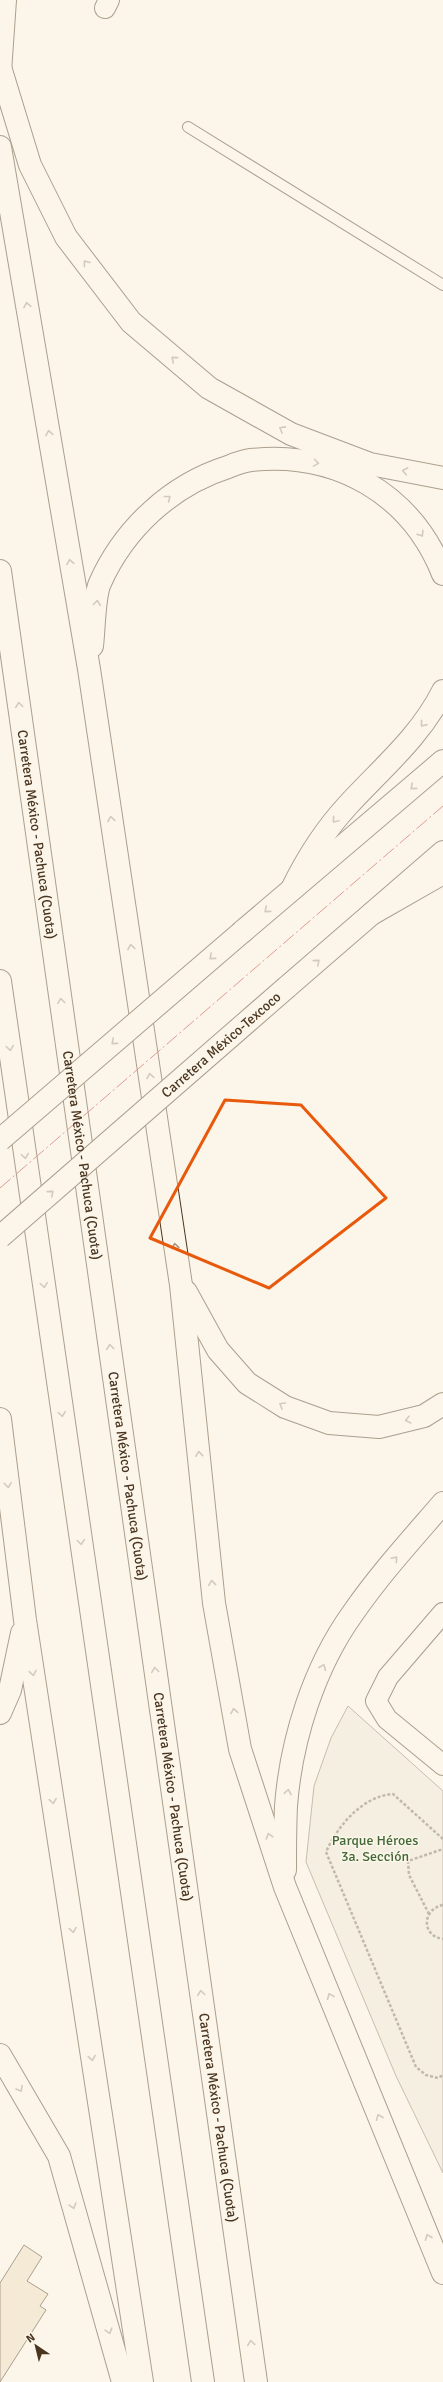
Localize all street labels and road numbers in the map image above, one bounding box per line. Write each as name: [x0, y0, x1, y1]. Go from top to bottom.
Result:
street label: Carretera México - Pachuca (Cuota): [14, 729, 60, 940]
street label: Carretera México-Texcoco: [158, 988, 284, 1101]
street label: Carretera México - Pachuca (Cuota): [59, 1050, 106, 1261]
street label: Carretera México - Pachuca (Cuota): [105, 1370, 151, 1582]
street label: Carretera México - Pachuca (Cuota): [150, 1691, 196, 1902]
street label: Carretera México - Pachuca (Cuota): [195, 2012, 242, 2223]

